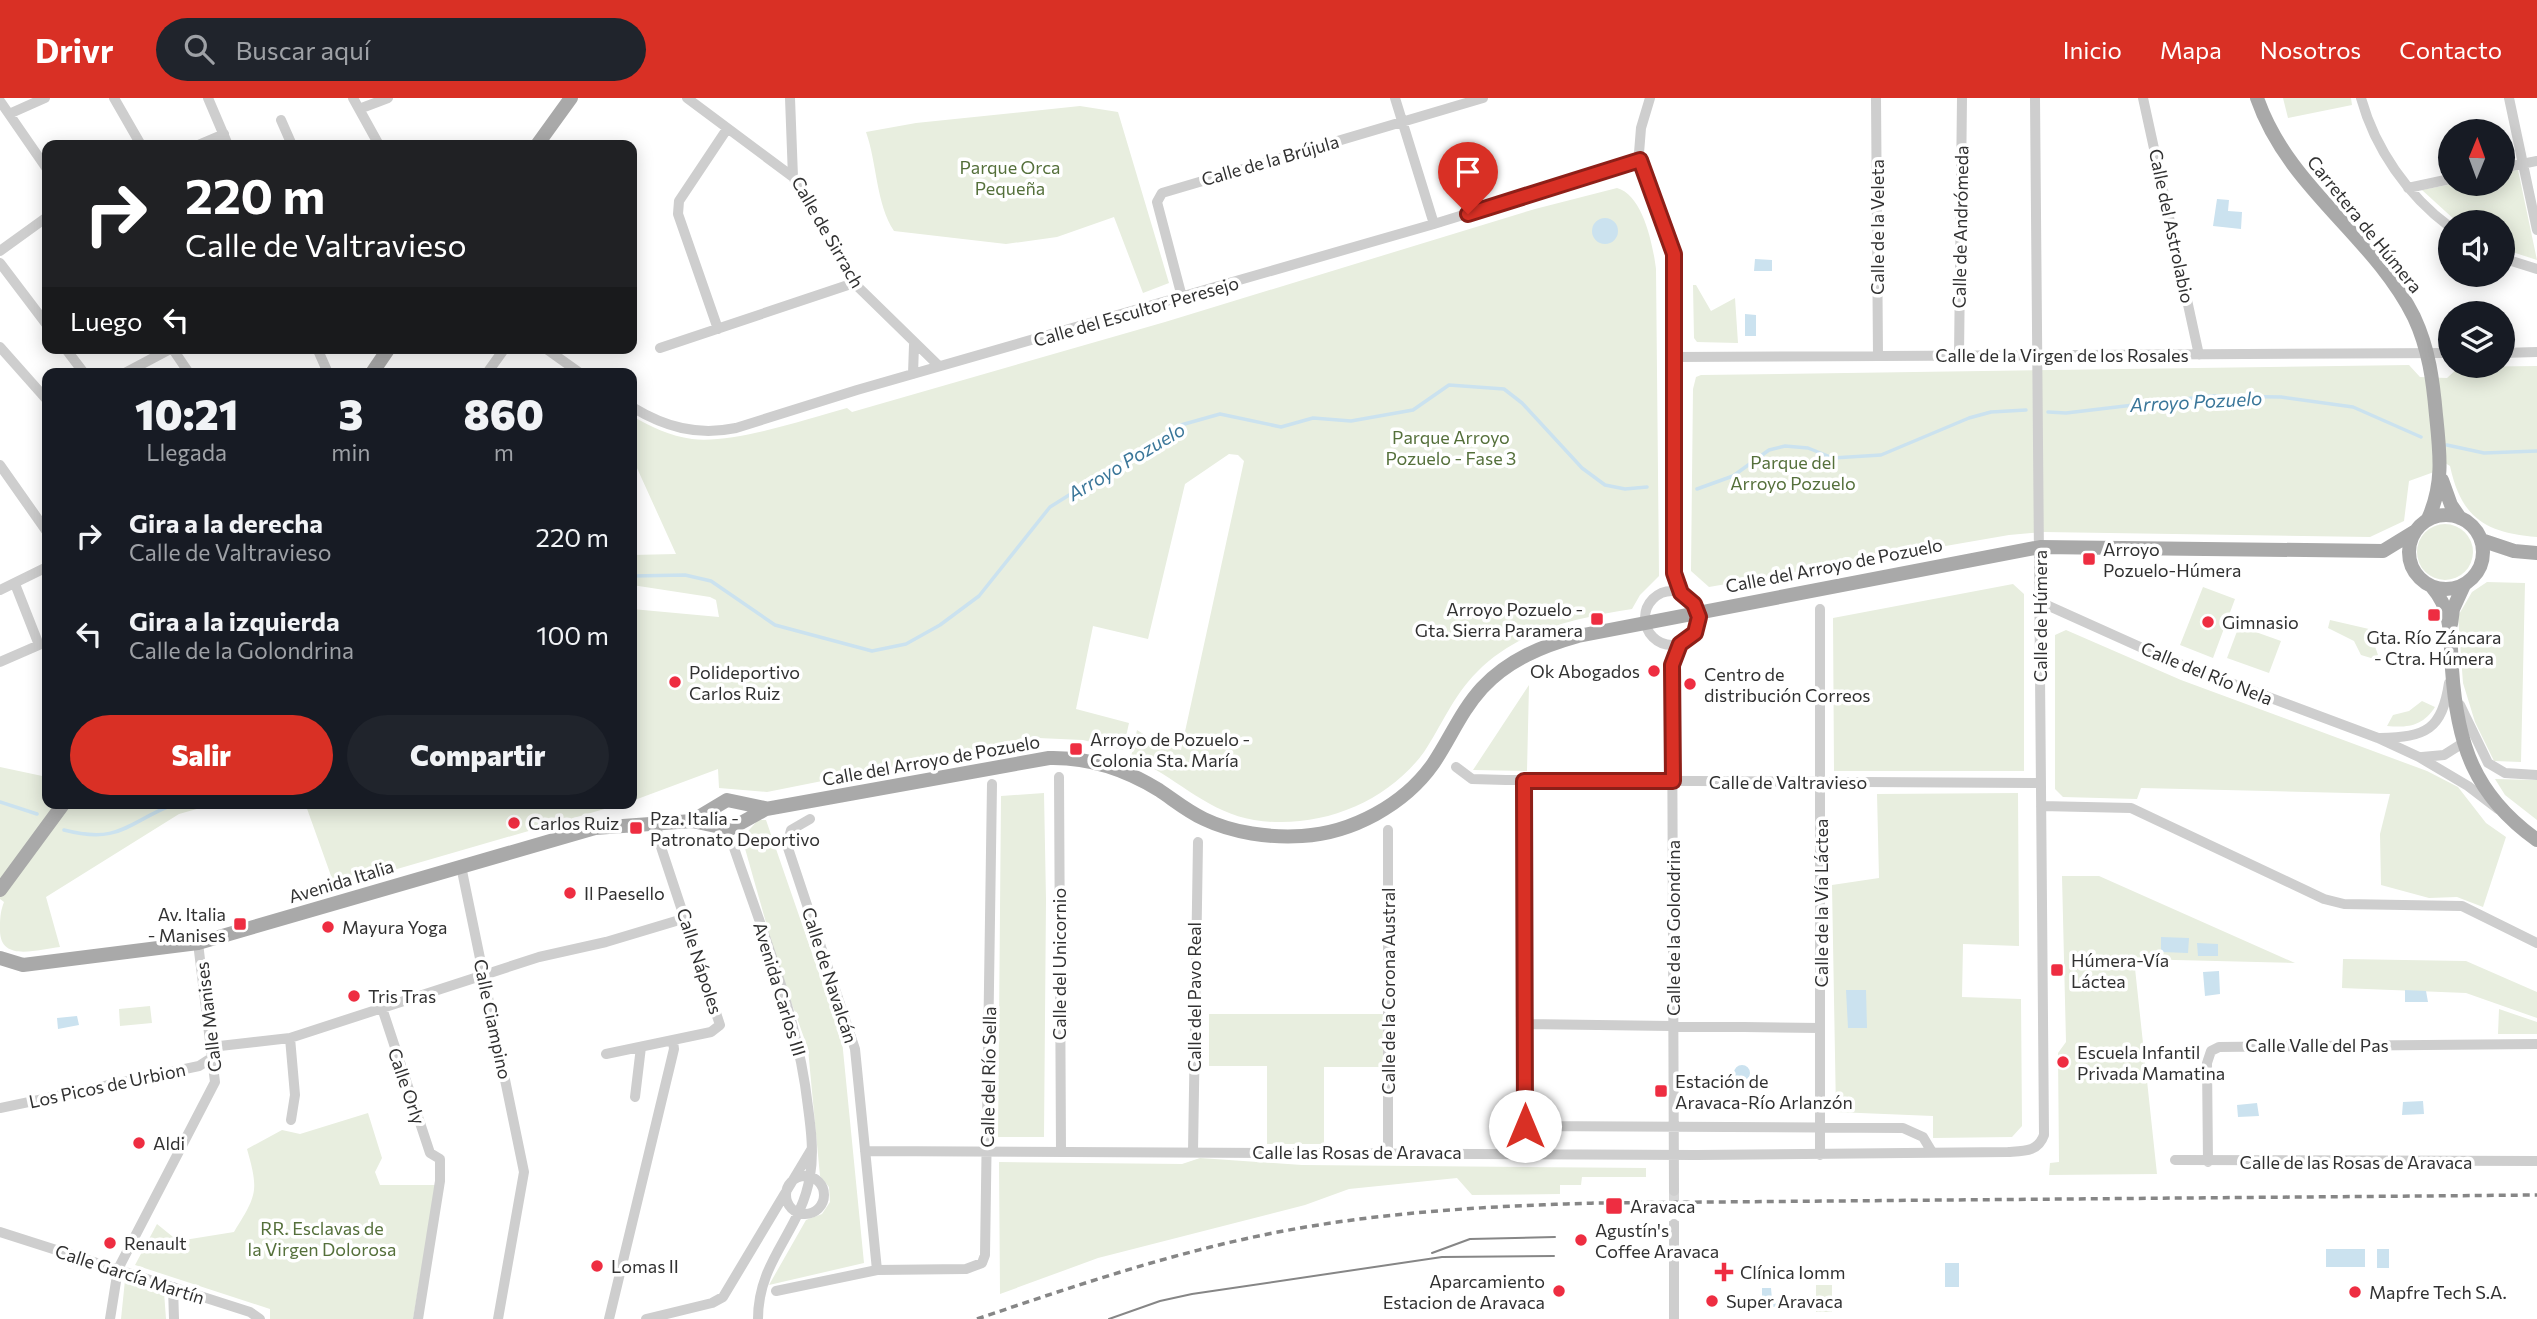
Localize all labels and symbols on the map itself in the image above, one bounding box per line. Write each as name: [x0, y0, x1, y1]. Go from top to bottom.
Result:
north arrow: [2438, 119, 2515, 196]
street label: Calle de la Brújula: [1199, 130, 1341, 190]
pin: [1438, 142, 1498, 214]
street label: Calle de Andrómeda: [1948, 145, 1972, 309]
street label: Calle del Astrolabio: [2145, 147, 2199, 305]
street label: Carretera de Húmera: [2303, 151, 2427, 297]
park label: Parque Orca Pequeña: [959, 156, 1061, 199]
street label: Calle de la Veleta: [1866, 159, 1888, 295]
street label: Calle de Sirrach: [787, 172, 869, 292]
street label: Calle del Escultor Peresejo: [1031, 271, 1241, 351]
street label: Calle de la Virgen de los Rosales: [1935, 344, 2189, 366]
water label: Arroyo Pozuelo: [2128, 386, 2263, 416]
water label: Arroyo Pozuelo: [1062, 417, 1189, 505]
park label: Parque Arroyo Pozuelo - Fase 3: [1386, 426, 1516, 469]
park label: Parque del Arroyo Pozuelo: [1730, 451, 1856, 494]
street label: Calle del Arroyo de Pozuelo: [1724, 533, 1944, 597]
place label: Arroyo Pozuelo-Húmera: [2103, 538, 2241, 581]
street label: Calle de Húmera: [2029, 550, 2051, 682]
marker: Arroyo Pozuelo-Húmera: [2081, 551, 2097, 567]
place label: Arroyo Pozuelo - Gta. Sierra Paramera: [1415, 598, 1583, 641]
marker: Gta. Río Záncara - Ctra. Húmera: [2426, 607, 2442, 623]
marker: Arroyo Pozuelo - Gta. Sierra Paramera: [1589, 611, 1605, 627]
place label: Gimnasio: [2222, 611, 2299, 633]
marker: Gimnasio: [2200, 614, 2216, 630]
place label: Gta. Río Záncara - Ctra. Húmera: [2366, 626, 2502, 669]
street label: Calle del Río Nela: [2138, 637, 2276, 709]
place label: Ok Abogados: [1530, 660, 1640, 682]
place label: Polideportivo Carlos Ruiz: [689, 661, 800, 704]
marker: Ok Abogados: [1646, 663, 1662, 679]
place label: Centro de distribución Correos: [1704, 663, 1871, 706]
marker: Polideportivo Carlos Ruiz: [667, 674, 683, 690]
marker: Centro de distribución Correos: [1682, 676, 1698, 692]
place label: Arroyo de Pozuelo - Colonia Sta. María: [1090, 728, 1250, 771]
street label: Calle del Arroyo de Pozuelo: [820, 730, 1042, 790]
marker: Arroyo de Pozuelo - Colonia Sta. María: [1068, 741, 1084, 757]
street label: Calle de Valtravieso: [1709, 771, 1867, 793]
place label: Pza. Italia - Patronato Deportivo: [650, 807, 820, 850]
place label: Carlos Ruiz: [528, 812, 619, 834]
marker: Carlos Ruiz: [506, 815, 522, 831]
street label: Calle de la Vía Láctea: [1810, 819, 1832, 987]
marker: Pza. Italia - Patronato Deportivo: [628, 820, 644, 836]
street label: Calle de la Golondrina: [1662, 840, 1684, 1016]
street label: Avenida Italia: [286, 855, 396, 907]
place label: Il Paesello: [584, 882, 665, 904]
marker: Il Paesello: [562, 885, 578, 901]
street label: Calle de la Corona Austral: [1377, 887, 1399, 1095]
street label: Calle del Unicornio: [1048, 888, 1070, 1040]
place label: Av. Italia - Manises: [148, 903, 226, 946]
street label: Calle de Navalcán: [798, 904, 862, 1046]
street label: Calle Nápoles: [672, 905, 728, 1017]
marker: Av. Italia - Manises: [232, 916, 248, 932]
place label: Mayura Yoga: [342, 916, 447, 938]
marker: Mayura Yoga: [320, 919, 336, 935]
street label: Avenida Carlos III: [749, 919, 811, 1059]
street label: Calle del Pavo Real: [1183, 922, 1205, 1072]
place label: Húmera-Vía Láctea: [2071, 949, 2169, 992]
street label: Calle Ciampino: [470, 957, 516, 1081]
street label: Calle Manises: [190, 961, 226, 1073]
marker: Húmera-Vía Láctea: [2049, 962, 2065, 978]
place label: Tris Tras: [368, 985, 436, 1007]
marker: Tris Tras: [346, 988, 362, 1004]
street label: Calle del Río Sella: [976, 1006, 1000, 1148]
street label: Calle Valle del Pas: [2245, 1034, 2389, 1056]
place label: Escuela Infantil Privada Mamatina: [2077, 1041, 2225, 1084]
street label: Calle Orly: [384, 1045, 430, 1127]
marker: Escuela Infantil Privada Mamatina: [2055, 1054, 2071, 1070]
street label: Los Picos de Urbion: [27, 1058, 187, 1112]
place label: Estación de Aravaca-Río Arlanzón: [1675, 1070, 1853, 1113]
marker: Estación de Aravaca-Río Arlanzón: [1653, 1083, 1669, 1099]
position arrow: [1488, 1089, 1562, 1163]
place label: Aldi: [153, 1132, 185, 1154]
marker: Aldi: [131, 1135, 147, 1151]
street label: Calle las Rosas de Aravaca: [1252, 1141, 1462, 1163]
street label: Calle de las Rosas de Aravaca: [2240, 1151, 2472, 1173]
place label: Aravaca: [1630, 1195, 1695, 1217]
marker: Aravaca: [1604, 1196, 1624, 1216]
park label: RR. Esclavas de la Virgen Dolorosa: [248, 1217, 396, 1260]
place label: Agustín's Coffee Aravaca: [1595, 1219, 1719, 1262]
place label: Renault: [124, 1232, 187, 1254]
marker: Agustín's Coffee Aravaca: [1573, 1232, 1589, 1248]
marker: Renault: [102, 1235, 118, 1251]
street label: Calle García Martín: [53, 1239, 207, 1309]
place label: Lomas II: [611, 1255, 679, 1277]
marker: Lomas II: [589, 1258, 605, 1274]
place label: Clínica Iomm: [1740, 1261, 1845, 1283]
marker: Clínica Iomm: [1714, 1262, 1734, 1282]
place label: Aparcamiento Estacion de Aravaca: [1383, 1270, 1545, 1313]
place label: Mapfre Tech S.A.: [2369, 1281, 2507, 1303]
marker: Aparcamiento Estacion de Aravaca: [1551, 1283, 1567, 1299]
marker: Mapfre Tech S.A.: [2347, 1284, 2363, 1300]
place label: Super Aravaca: [1726, 1290, 1843, 1312]
marker: Super Aravaca: [1704, 1293, 1720, 1309]

